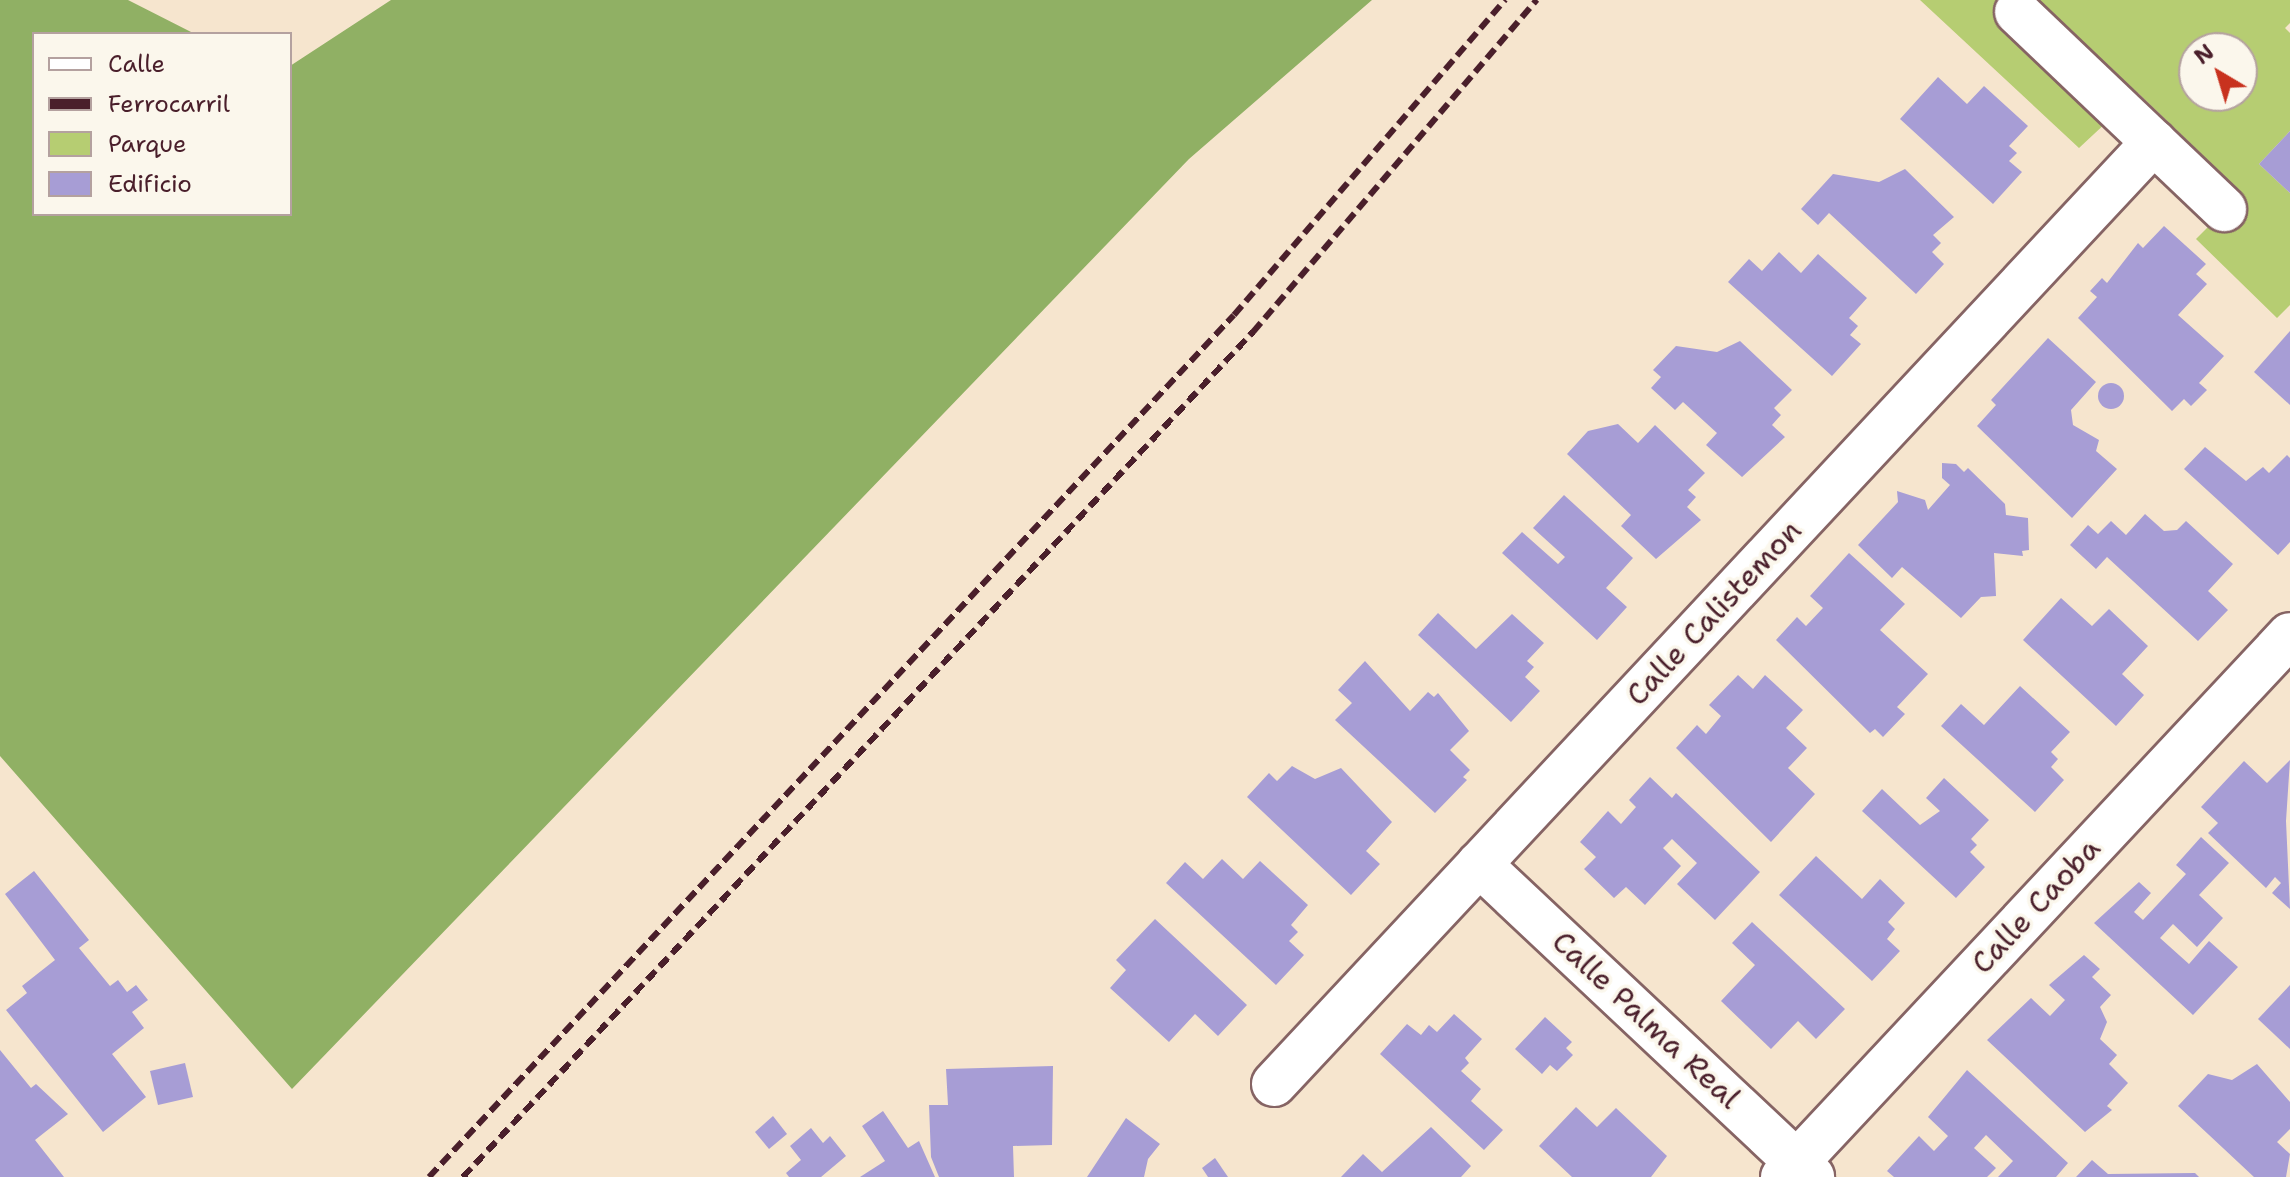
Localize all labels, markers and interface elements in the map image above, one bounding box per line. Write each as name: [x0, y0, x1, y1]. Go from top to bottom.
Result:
legend: [32, 32, 292, 216]
north arrow: [2178, 32, 2258, 112]
text: N: [2188, 37, 2220, 71]
text: Calle: [108, 48, 165, 80]
text: Ferrocarril: [108, 88, 230, 120]
text: Parque: [108, 128, 187, 160]
text: Edificio: [108, 168, 192, 200]
street label: Calle Calistemon: [1619, 513, 1809, 713]
street label: Calle Caoba: [1964, 831, 2108, 981]
street label: Calle Palma Real: [1545, 924, 1747, 1116]

